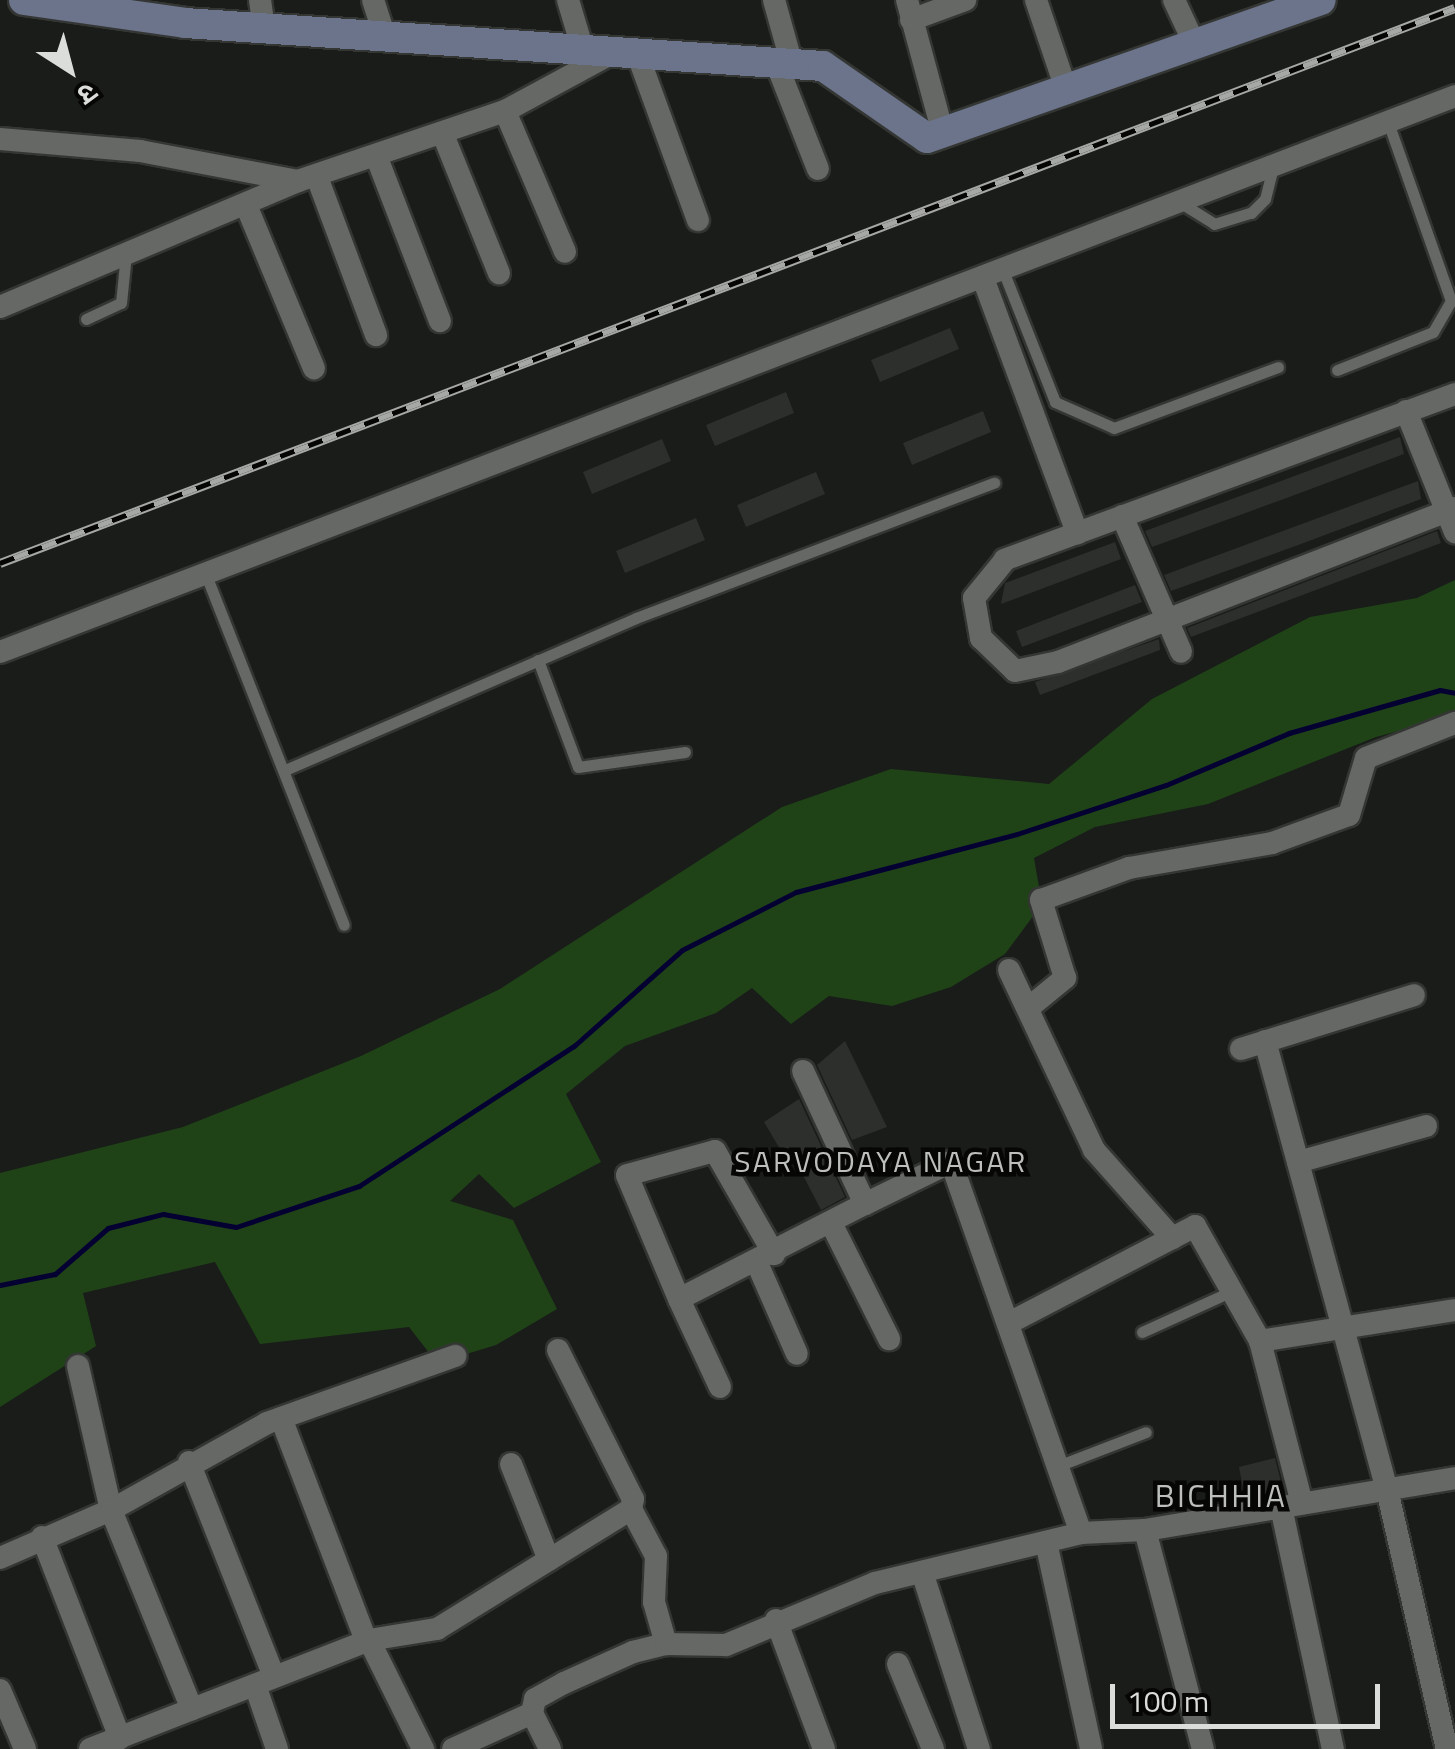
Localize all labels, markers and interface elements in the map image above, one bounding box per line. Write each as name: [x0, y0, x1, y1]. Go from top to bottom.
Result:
north arrow: [20, 20, 120, 120]
text: उ: [69, 72, 107, 117]
district label: SARVODAYA NAGAR: [734, 1143, 1028, 1179]
district label: BICHHIA: [1155, 1476, 1287, 1514]
scale bar: [1115, 1664, 1385, 1726]
text: 100 m: [1127, 1678, 1209, 1724]

